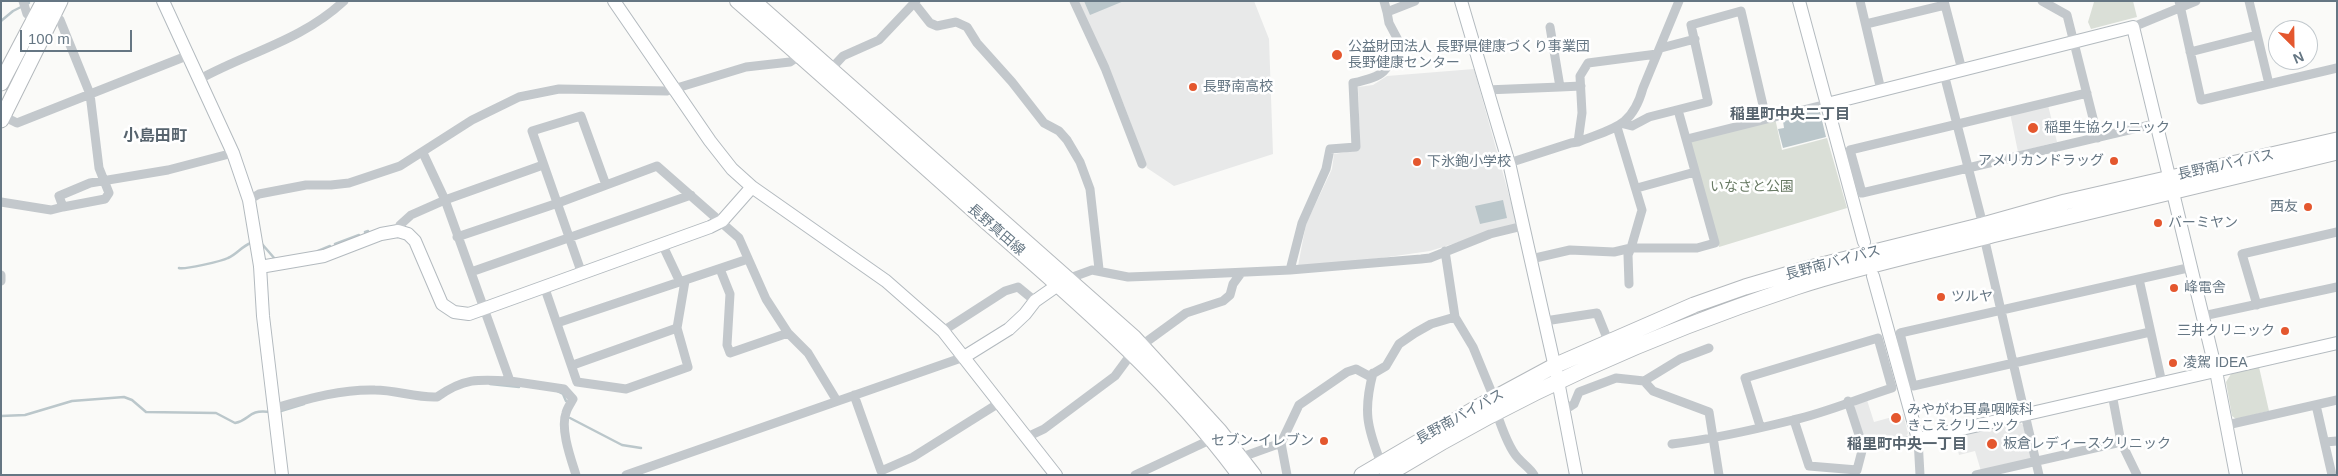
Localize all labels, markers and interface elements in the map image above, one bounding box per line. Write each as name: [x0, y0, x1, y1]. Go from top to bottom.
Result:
scale bar: [22, 20, 135, 52]
north arrow: [2268, 20, 2318, 70]
text: 100 m: [28, 30, 70, 47]
place label: 公益財団法人 長野県健康づくり事業団 長野健康センター: [1348, 39, 1590, 72]
marker: 公益財団法人 長野県健康づくり事業団 長野健康センター: [1330, 48, 1344, 62]
text: N: [2291, 49, 2306, 67]
place label: 長野南高校: [1203, 79, 1273, 95]
marker: 長野南高校: [1187, 81, 1199, 93]
district label: 稲里町中央二丁目: [1730, 106, 1850, 124]
place label: 稲里生協クリニック: [2044, 120, 2170, 136]
marker: 稲里生協クリニック: [2026, 121, 2040, 135]
district label: 小島田町: [123, 127, 187, 147]
street label: 長野南バイパス: [2176, 147, 2276, 183]
place label: アメリカンドラッグ: [1978, 153, 2104, 169]
place label: 下氷鉋小学校: [1427, 154, 1511, 170]
marker: アメリカンドラッグ: [2108, 155, 2120, 167]
marker: 下氷鉋小学校: [1411, 156, 1423, 168]
park label: いなさと公園: [1710, 179, 1794, 195]
place label: 西友: [2270, 199, 2298, 215]
street label: 長野真田線: [964, 201, 1028, 259]
marker: 西友: [2302, 201, 2314, 213]
place label: バーミヤン: [2168, 215, 2238, 231]
marker: バーミヤン: [2152, 217, 2164, 229]
street label: 長野南バイパス: [1783, 242, 1883, 284]
place label: 峰電舎: [2184, 280, 2226, 296]
marker: 峰電舎: [2168, 282, 2180, 294]
place label: ツルヤ: [1951, 289, 1993, 305]
marker: ツルヤ: [1935, 291, 1947, 303]
place label: 三井クリニック: [2177, 323, 2275, 339]
marker: 三井クリニック: [2279, 325, 2291, 337]
place label: 凌駕 IDEA: [2183, 355, 2248, 371]
marker: 凌駕 IDEA: [2167, 357, 2179, 369]
street label: 長野南バイパス: [1413, 386, 1507, 448]
place label: みやがわ耳鼻咽喉科 きこえクリニック: [1907, 402, 2033, 434]
marker: みやがわ耳鼻咽喉科 きこえクリニック: [1889, 411, 1903, 425]
place label: セブン-イレブン: [1211, 433, 1314, 449]
marker: セブン-イレブン: [1318, 435, 1330, 447]
district label: 稲里町中央一丁目: [1847, 436, 1967, 454]
place label: 板倉レディースクリニック: [2003, 436, 2171, 452]
marker: 板倉レディースクリニック: [1985, 437, 1999, 451]

